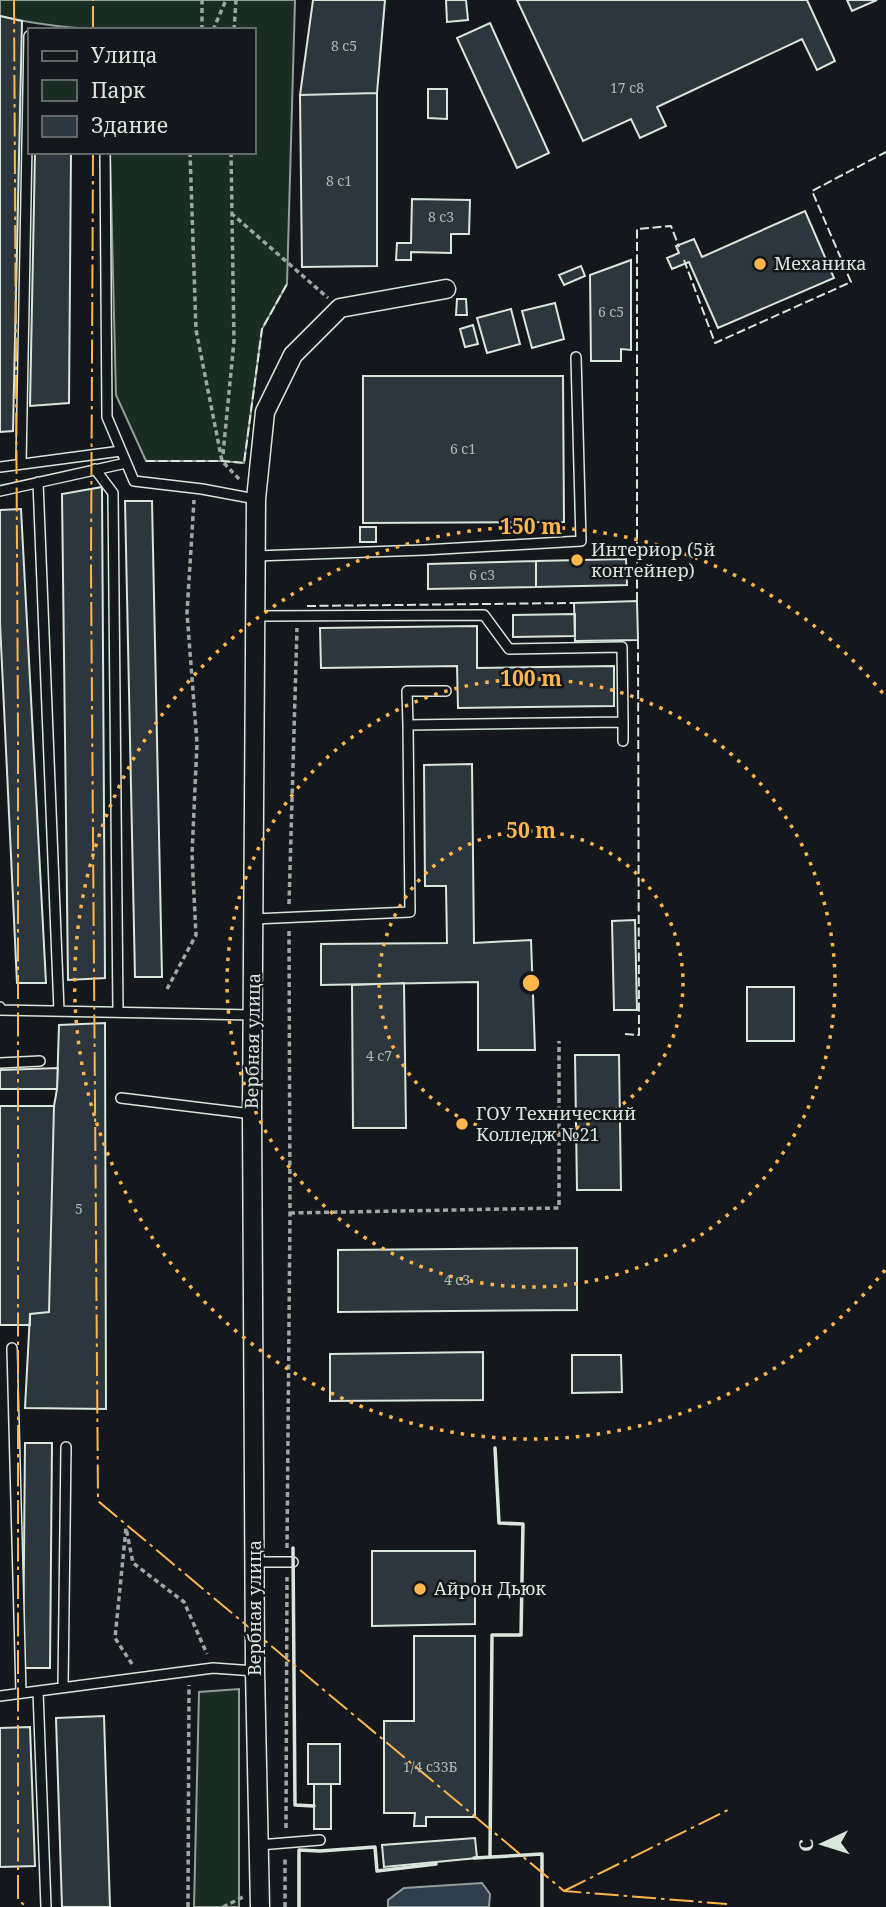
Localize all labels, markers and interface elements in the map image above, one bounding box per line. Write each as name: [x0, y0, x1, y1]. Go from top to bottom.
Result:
legend: [28, 28, 256, 154]
house number: 8 с5: [331, 36, 357, 55]
text: Улица: [91, 41, 158, 69]
text: Парк: [91, 76, 146, 104]
house number: 17 с8: [610, 78, 644, 97]
text: Здание: [91, 111, 168, 139]
house number: 8 с1: [326, 171, 352, 190]
house number: 8 с3: [428, 207, 454, 226]
place label: Механика: [774, 251, 867, 275]
marker: Механика: [752, 256, 768, 272]
house number: 6 с5: [598, 302, 624, 321]
house number: 6 с1: [450, 439, 476, 458]
text: 150 m: [500, 512, 562, 540]
place label: Интериор (5й контейнер): [591, 537, 715, 582]
marker: Интериор (5й контейнер): [569, 552, 585, 568]
house number: 6 с3: [469, 565, 495, 584]
text: 100 m: [500, 664, 562, 692]
text: 50 m: [506, 816, 556, 844]
centre of rings: [519, 971, 543, 995]
street label: Вербная улица: [239, 973, 265, 1109]
house number: 4 с7: [366, 1046, 392, 1065]
place label: ГОУ Технический Колледж №21: [476, 1101, 636, 1146]
marker: ГОУ Технический Колледж №21: [454, 1116, 470, 1132]
house number: 5: [75, 1199, 83, 1218]
house number: 4 с3: [444, 1270, 470, 1289]
street label: Вербная улица: [242, 1540, 266, 1676]
place label: Айрон Дьюк: [434, 1576, 546, 1600]
marker: Айрон Дьюк: [412, 1581, 428, 1597]
house number: 1/4 с33Б: [403, 1757, 458, 1776]
north arrow: [788, 1809, 858, 1879]
text: С: [793, 1838, 819, 1852]

